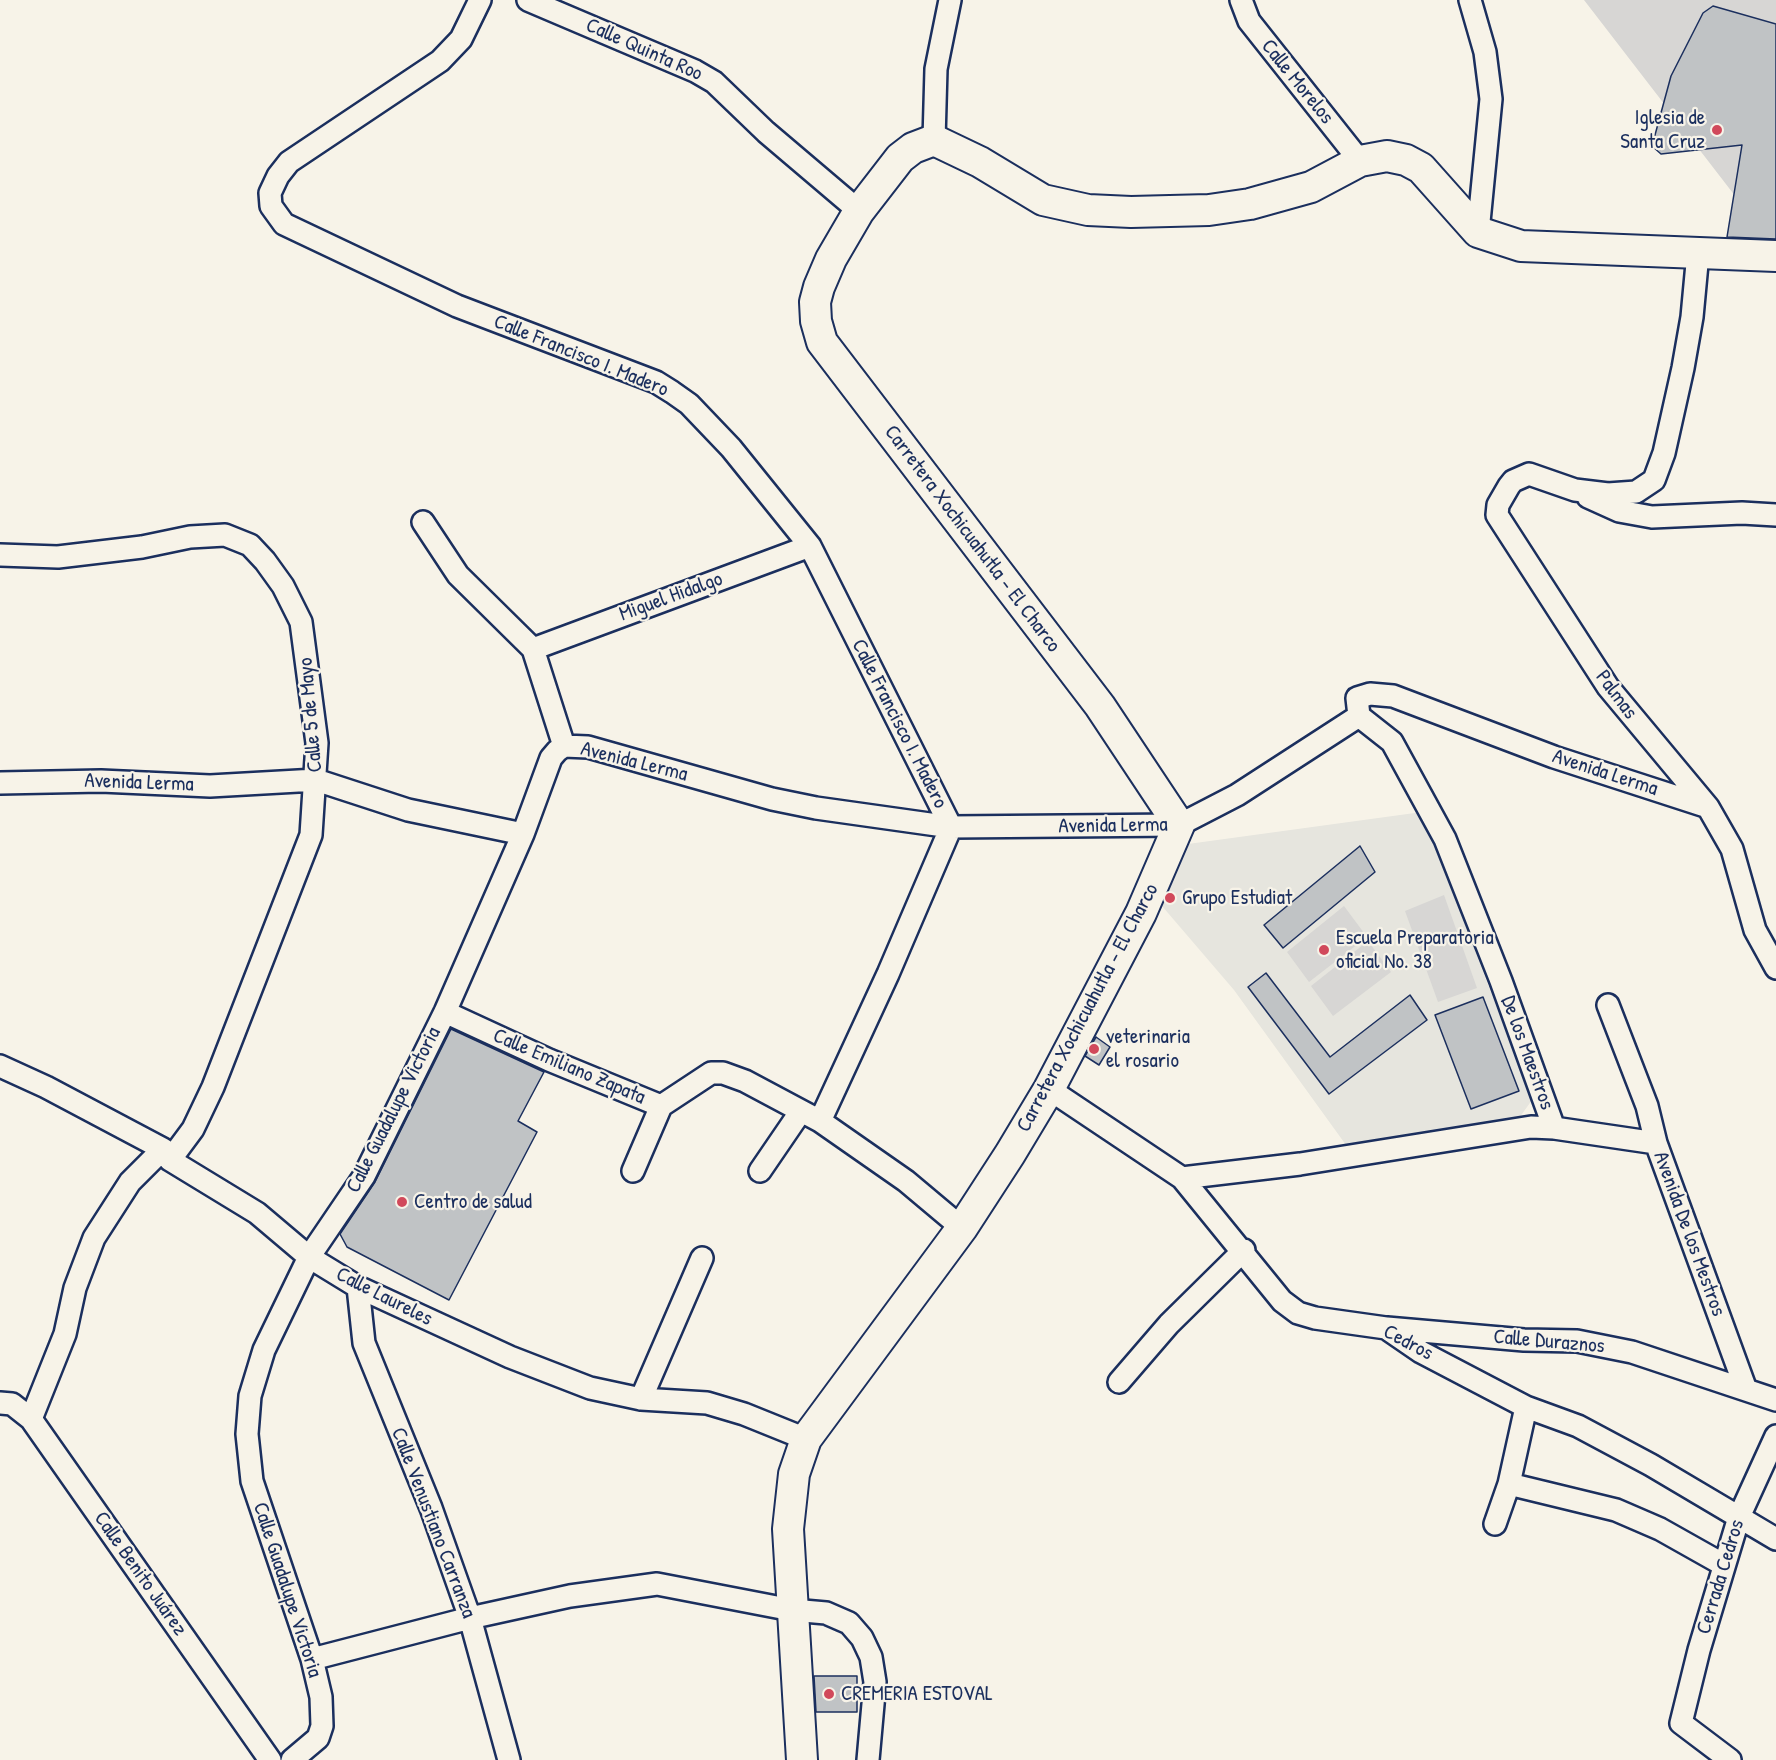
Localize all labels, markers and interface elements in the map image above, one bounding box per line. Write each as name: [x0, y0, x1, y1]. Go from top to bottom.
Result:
street label: Calle Quinta Roo: [582, 13, 706, 87]
street label: Calle Morelos: [1255, 35, 1339, 129]
place label: Iglesia de Santa Cruz: [1620, 105, 1705, 155]
marker: Iglesia de Santa Cruz: [1710, 123, 1724, 137]
street label: Calle Francisco I. Madero: [490, 309, 672, 403]
street label: Carretera Xochicuahutla - El Charco: [878, 420, 1066, 658]
street label: Miguel Hidalgo: [616, 567, 726, 627]
street label: Calle Francisco I. Madero: [846, 635, 952, 813]
street label: Calle 5 de Mayo: [293, 657, 329, 773]
street label: Palmas: [1590, 666, 1642, 724]
street label: Avenida Lerma: [578, 737, 690, 787]
street label: Avenida Lerma: [1549, 744, 1661, 802]
street label: Avenida Lerma: [84, 769, 194, 797]
street label: Avenida Lerma: [1058, 812, 1168, 840]
street label: Carretera Xochicuahutla - El Charco: [1012, 879, 1164, 1137]
place label: Grupo Estudiat: [1182, 885, 1292, 911]
marker: Grupo Estudiat: [1163, 891, 1177, 905]
place label: Escuela Preparatoria oficial No. 38: [1336, 925, 1494, 975]
marker: Escuela Preparatoria oficial No. 38: [1317, 943, 1331, 957]
street label: De los Maestros: [1495, 993, 1559, 1113]
street label: Calle Guadalupe Victoria: [341, 1023, 447, 1197]
street label: Calle Emiliano Zapata: [489, 1024, 649, 1110]
place label: veterinaria el rosario: [1106, 1024, 1190, 1074]
marker: veterinaria el rosario: [1087, 1042, 1101, 1056]
street label: Avenida De los Mestros: [1648, 1148, 1730, 1320]
place label: Centro de salud: [414, 1189, 532, 1215]
marker: Centro de salud: [395, 1195, 409, 1209]
street label: Calle Laureles: [332, 1262, 436, 1332]
street label: Cedros: [1379, 1320, 1437, 1366]
street label: Calle Duraznos: [1492, 1325, 1606, 1359]
street label: Calle Venustiano Carranza: [385, 1424, 481, 1622]
street label: Calle Guadalupe Victoria: [247, 1499, 327, 1681]
street label: Calle Benito Juárez: [88, 1507, 192, 1641]
street label: Cerrada Cedros: [1692, 1517, 1750, 1637]
place label: CREMERIA ESTOVAL: [841, 1681, 993, 1707]
marker: CREMERIA ESTOVAL: [822, 1687, 836, 1701]

